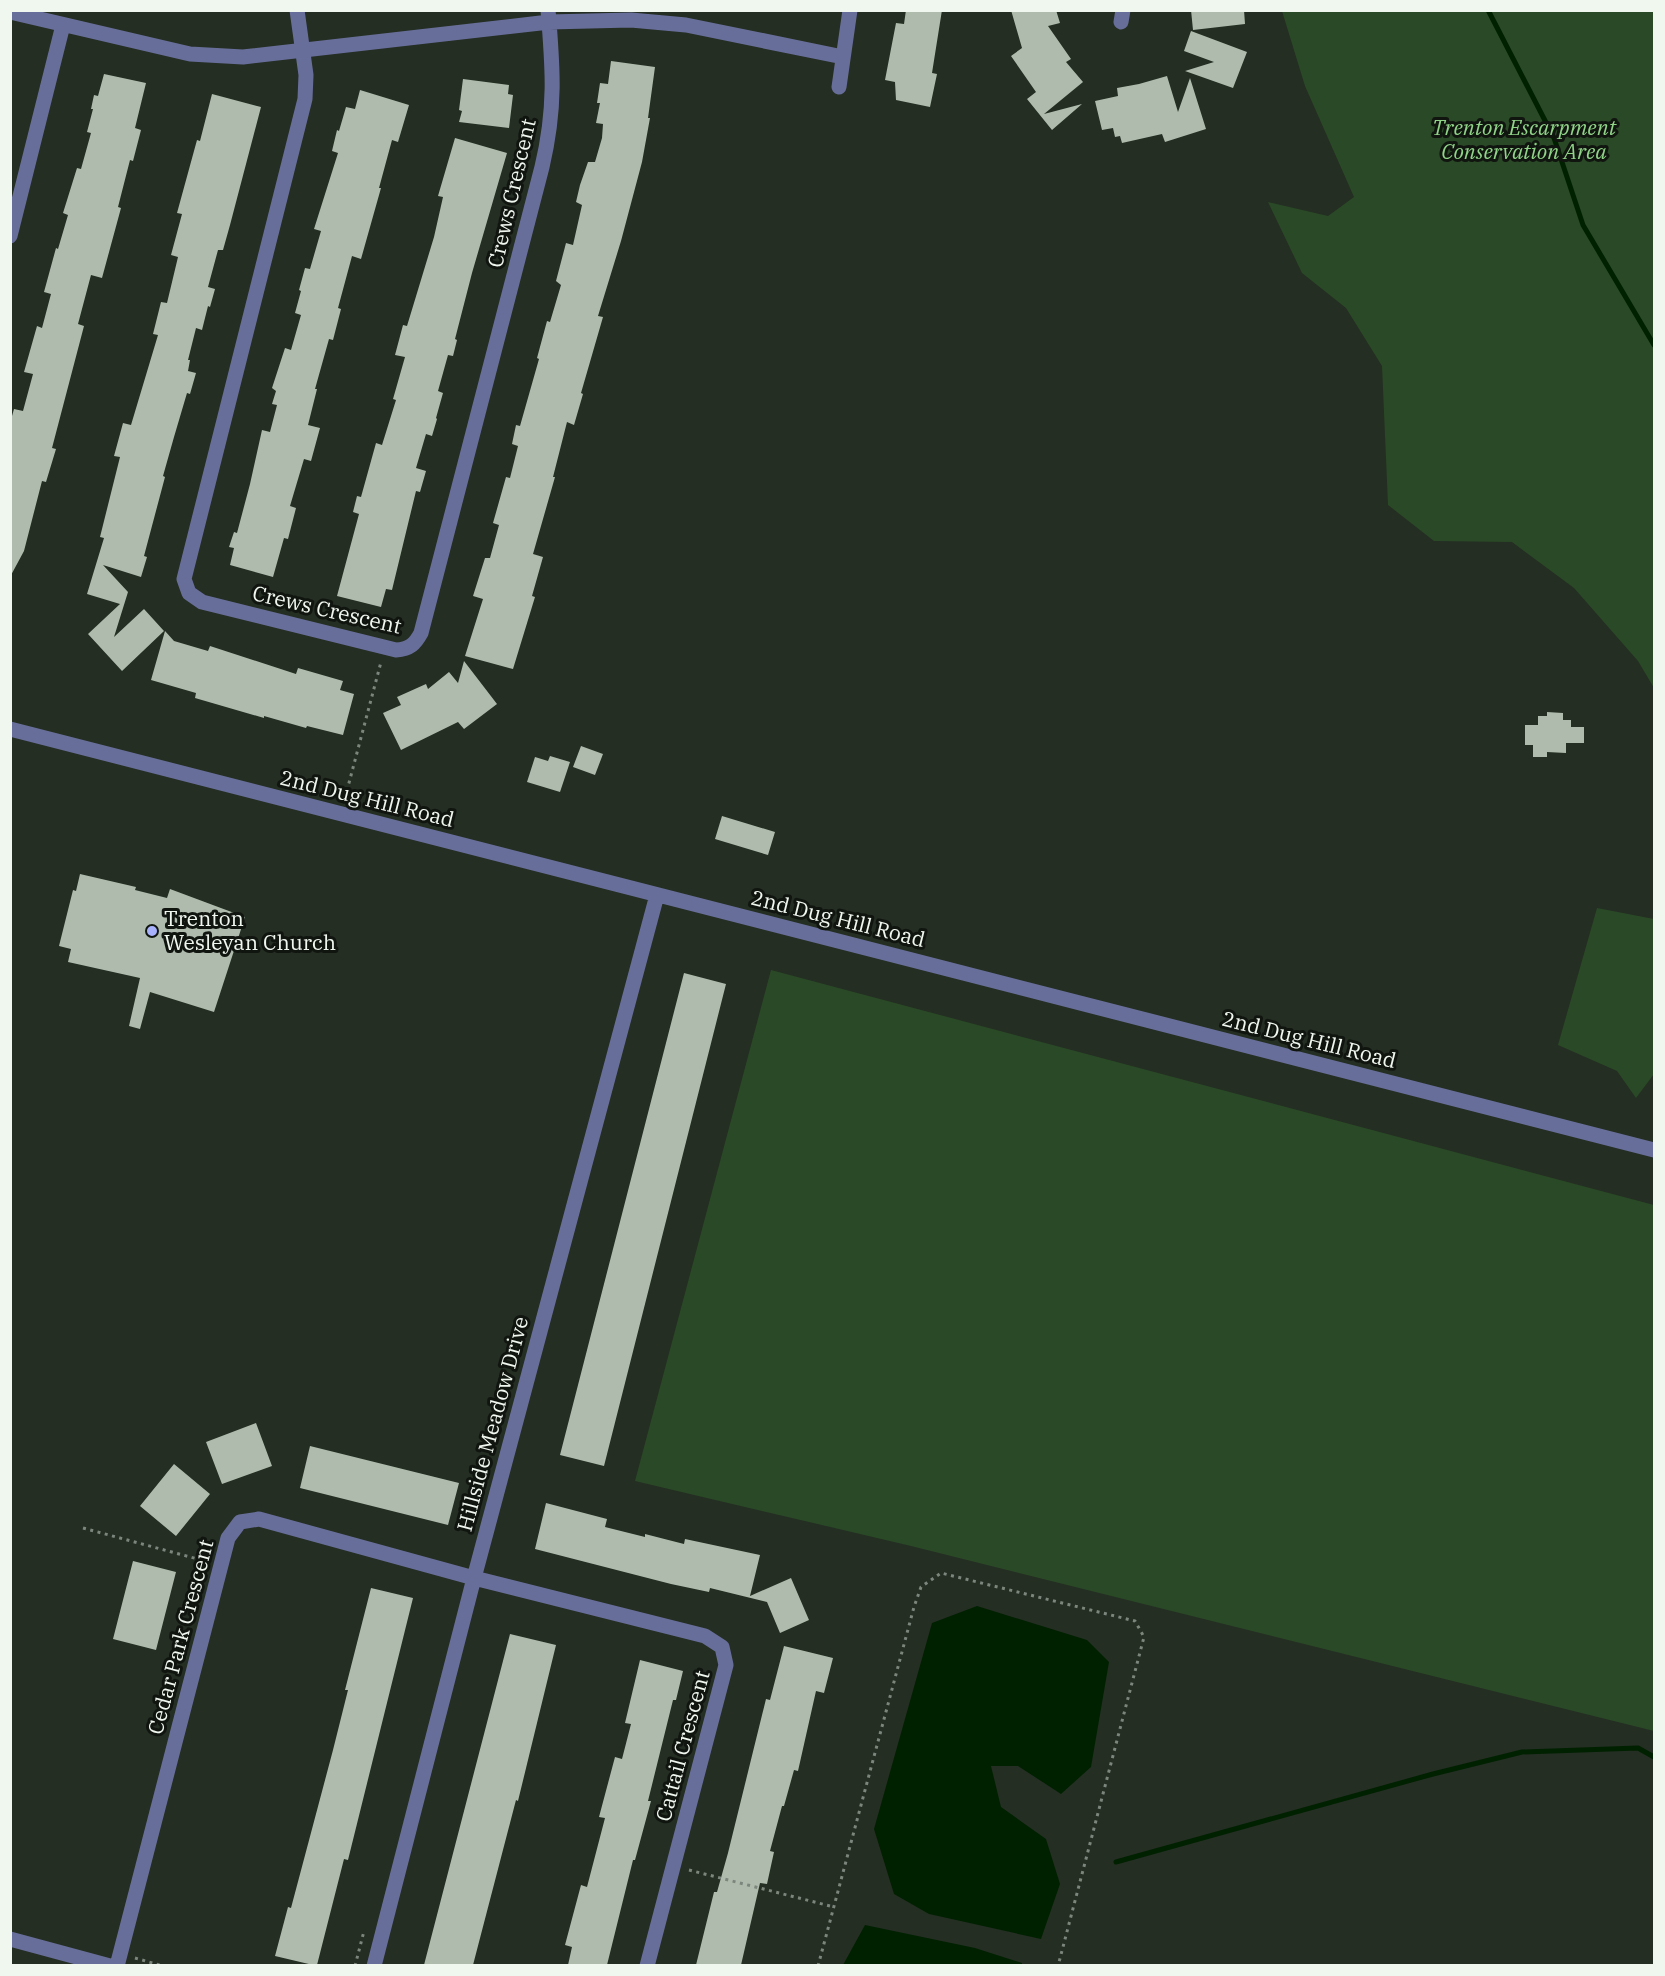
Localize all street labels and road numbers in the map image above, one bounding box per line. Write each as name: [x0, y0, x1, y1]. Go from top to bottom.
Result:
street label: Crews Crescent: [480, 116, 542, 270]
street label: Crews Crescent: [250, 578, 404, 640]
street label: 2nd Dug Hill Road: [277, 763, 457, 833]
street label: 2nd Dug Hill Road: [748, 883, 928, 953]
street label: 2nd Dug Hill Road: [1219, 1004, 1399, 1074]
street label: Hillside Meadow Drive: [450, 1313, 534, 1534]
street label: Cedar Park Crescent: [141, 1536, 220, 1737]
street label: Cattail Crescent: [648, 1667, 716, 1824]

